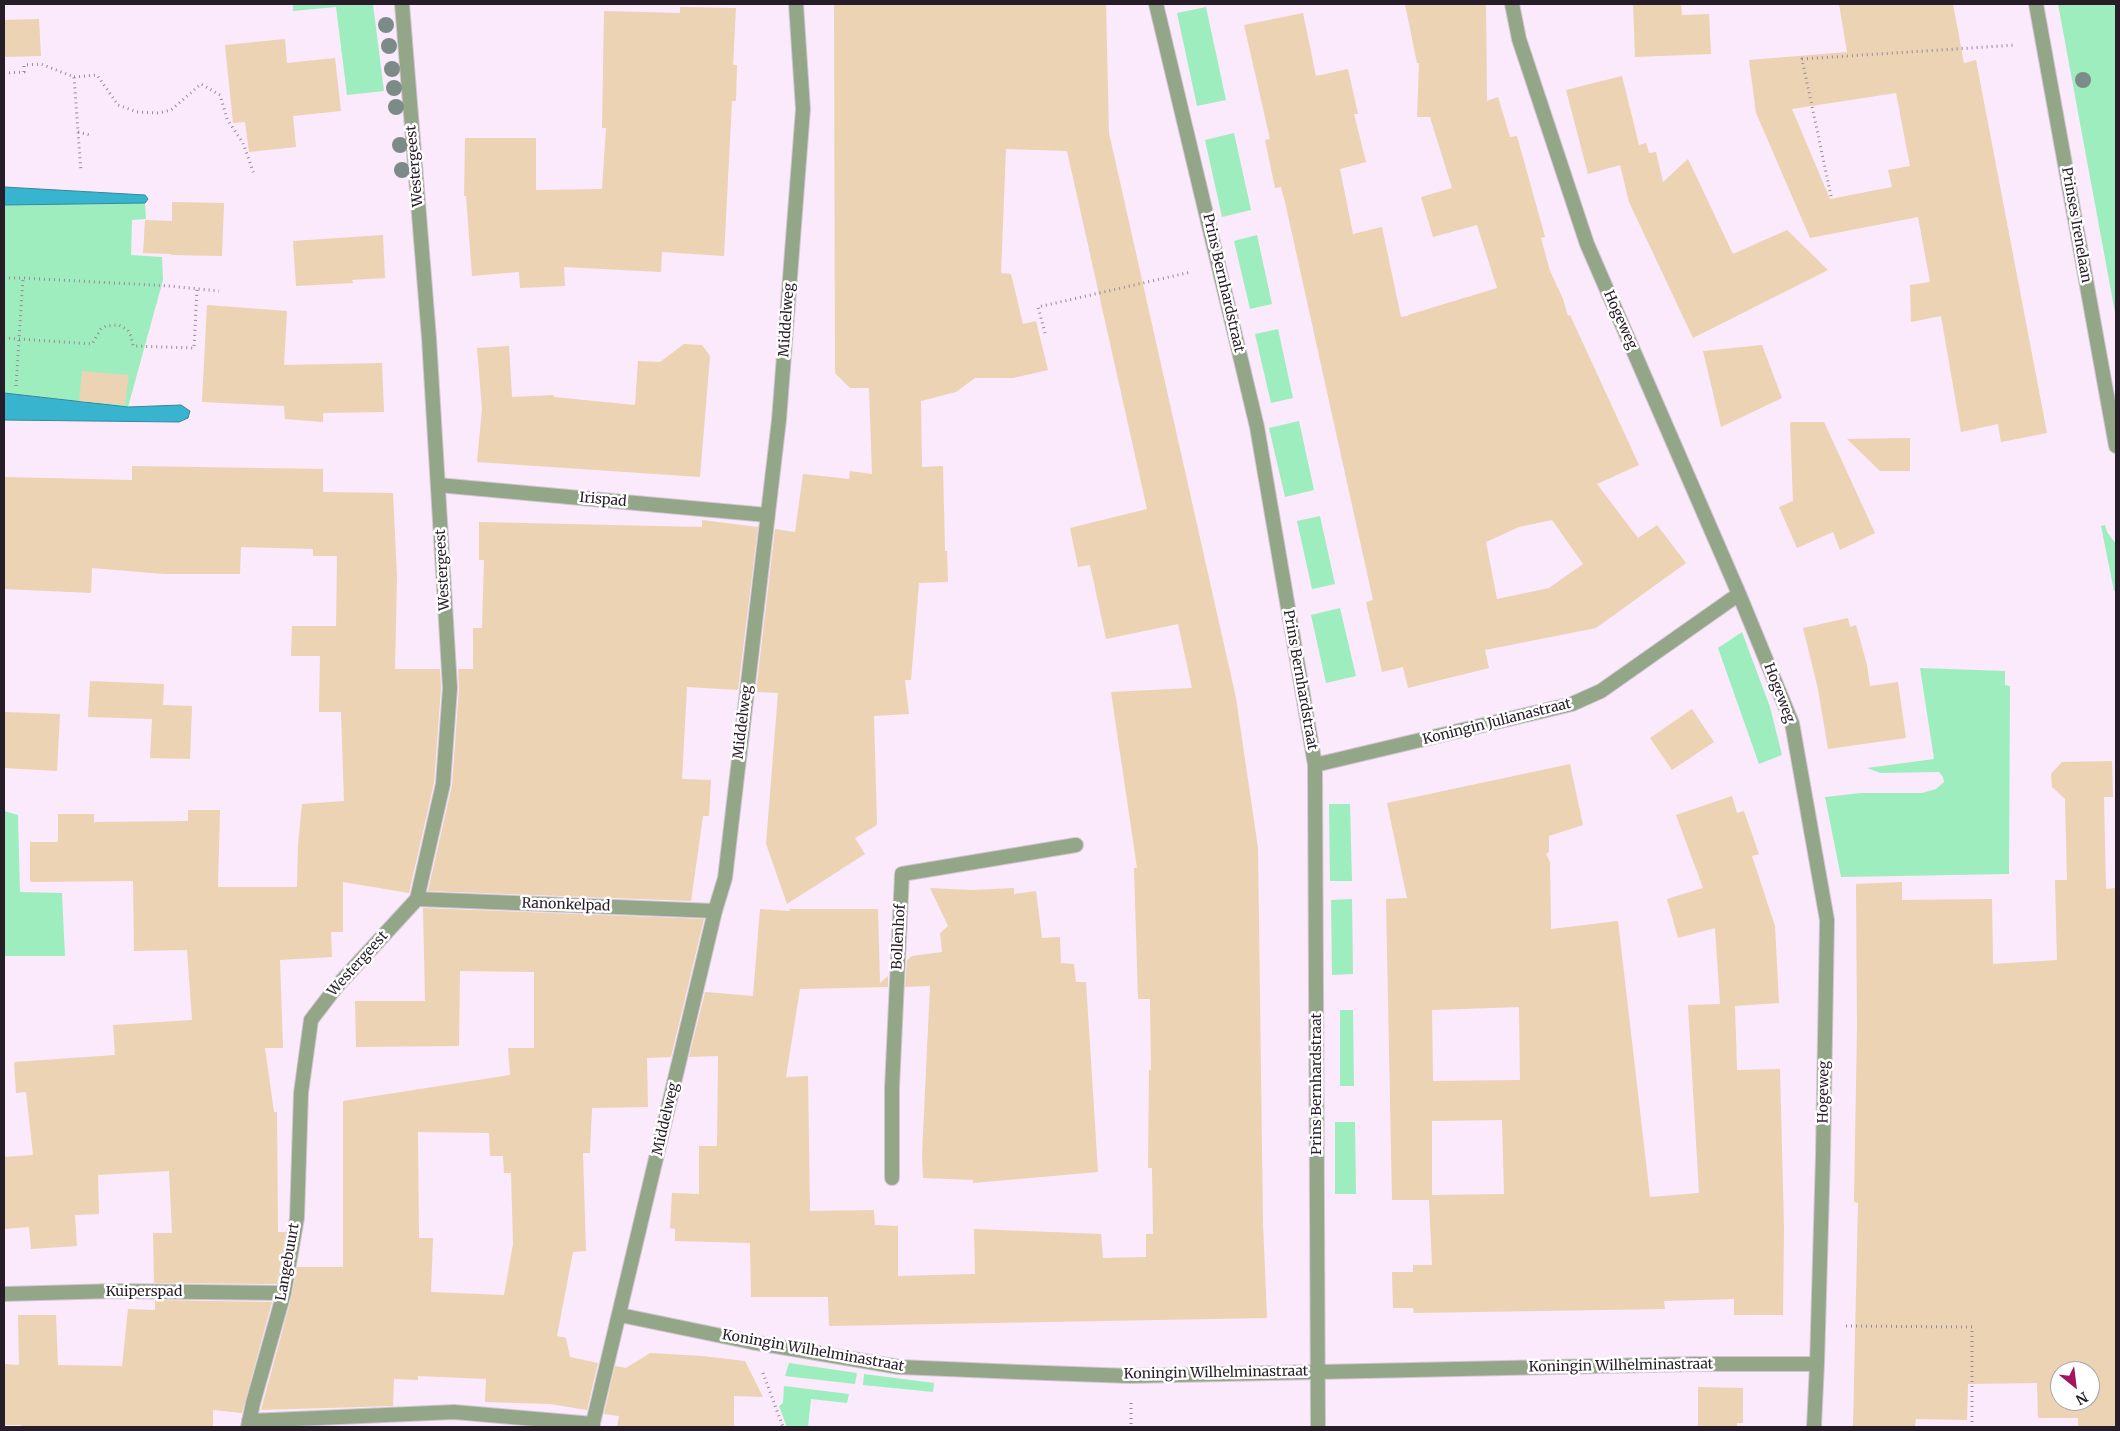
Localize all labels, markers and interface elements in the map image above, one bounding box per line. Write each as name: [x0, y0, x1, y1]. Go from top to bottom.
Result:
street label: Westergeest: [403, 125, 427, 207]
street label: Prinses Irenelaan: [2058, 166, 2094, 284]
street label: Prins Bernhardstraat: [1199, 212, 1247, 354]
street label: Middelweg: [776, 282, 798, 358]
street label: Hogeweg: [1600, 288, 1640, 352]
street label: Irispad: [579, 490, 627, 510]
street label: Westergeest: [432, 529, 454, 611]
street label: Prins Bernhardstraat: [1279, 609, 1321, 751]
street label: Hogeweg: [1760, 661, 1798, 725]
street label: Middelweg: [730, 684, 756, 760]
street label: Koningin Julianastraat: [1421, 695, 1573, 749]
street label: Ranonkelpad: [521, 895, 611, 915]
street label: Bollenhof: [889, 904, 909, 970]
street label: Westergeest: [324, 928, 392, 1000]
street label: Prins Bernhardstraat: [1309, 1013, 1325, 1155]
street label: Hogeweg: [1815, 1061, 1833, 1123]
street label: Middelweg: [649, 1081, 683, 1157]
street label: Langebuurt: [273, 1222, 303, 1302]
street label: Kuiperspad: [106, 1284, 182, 1300]
street label: Koningin Wilhelminastraat: [721, 1327, 905, 1375]
street label: Koningin Wilhelminastraat: [1529, 1356, 1713, 1376]
north arrow: [2050, 1361, 2100, 1411]
street label: Koningin Wilhelminastraat: [1124, 1363, 1308, 1383]
text: N: [2073, 1388, 2091, 1409]

